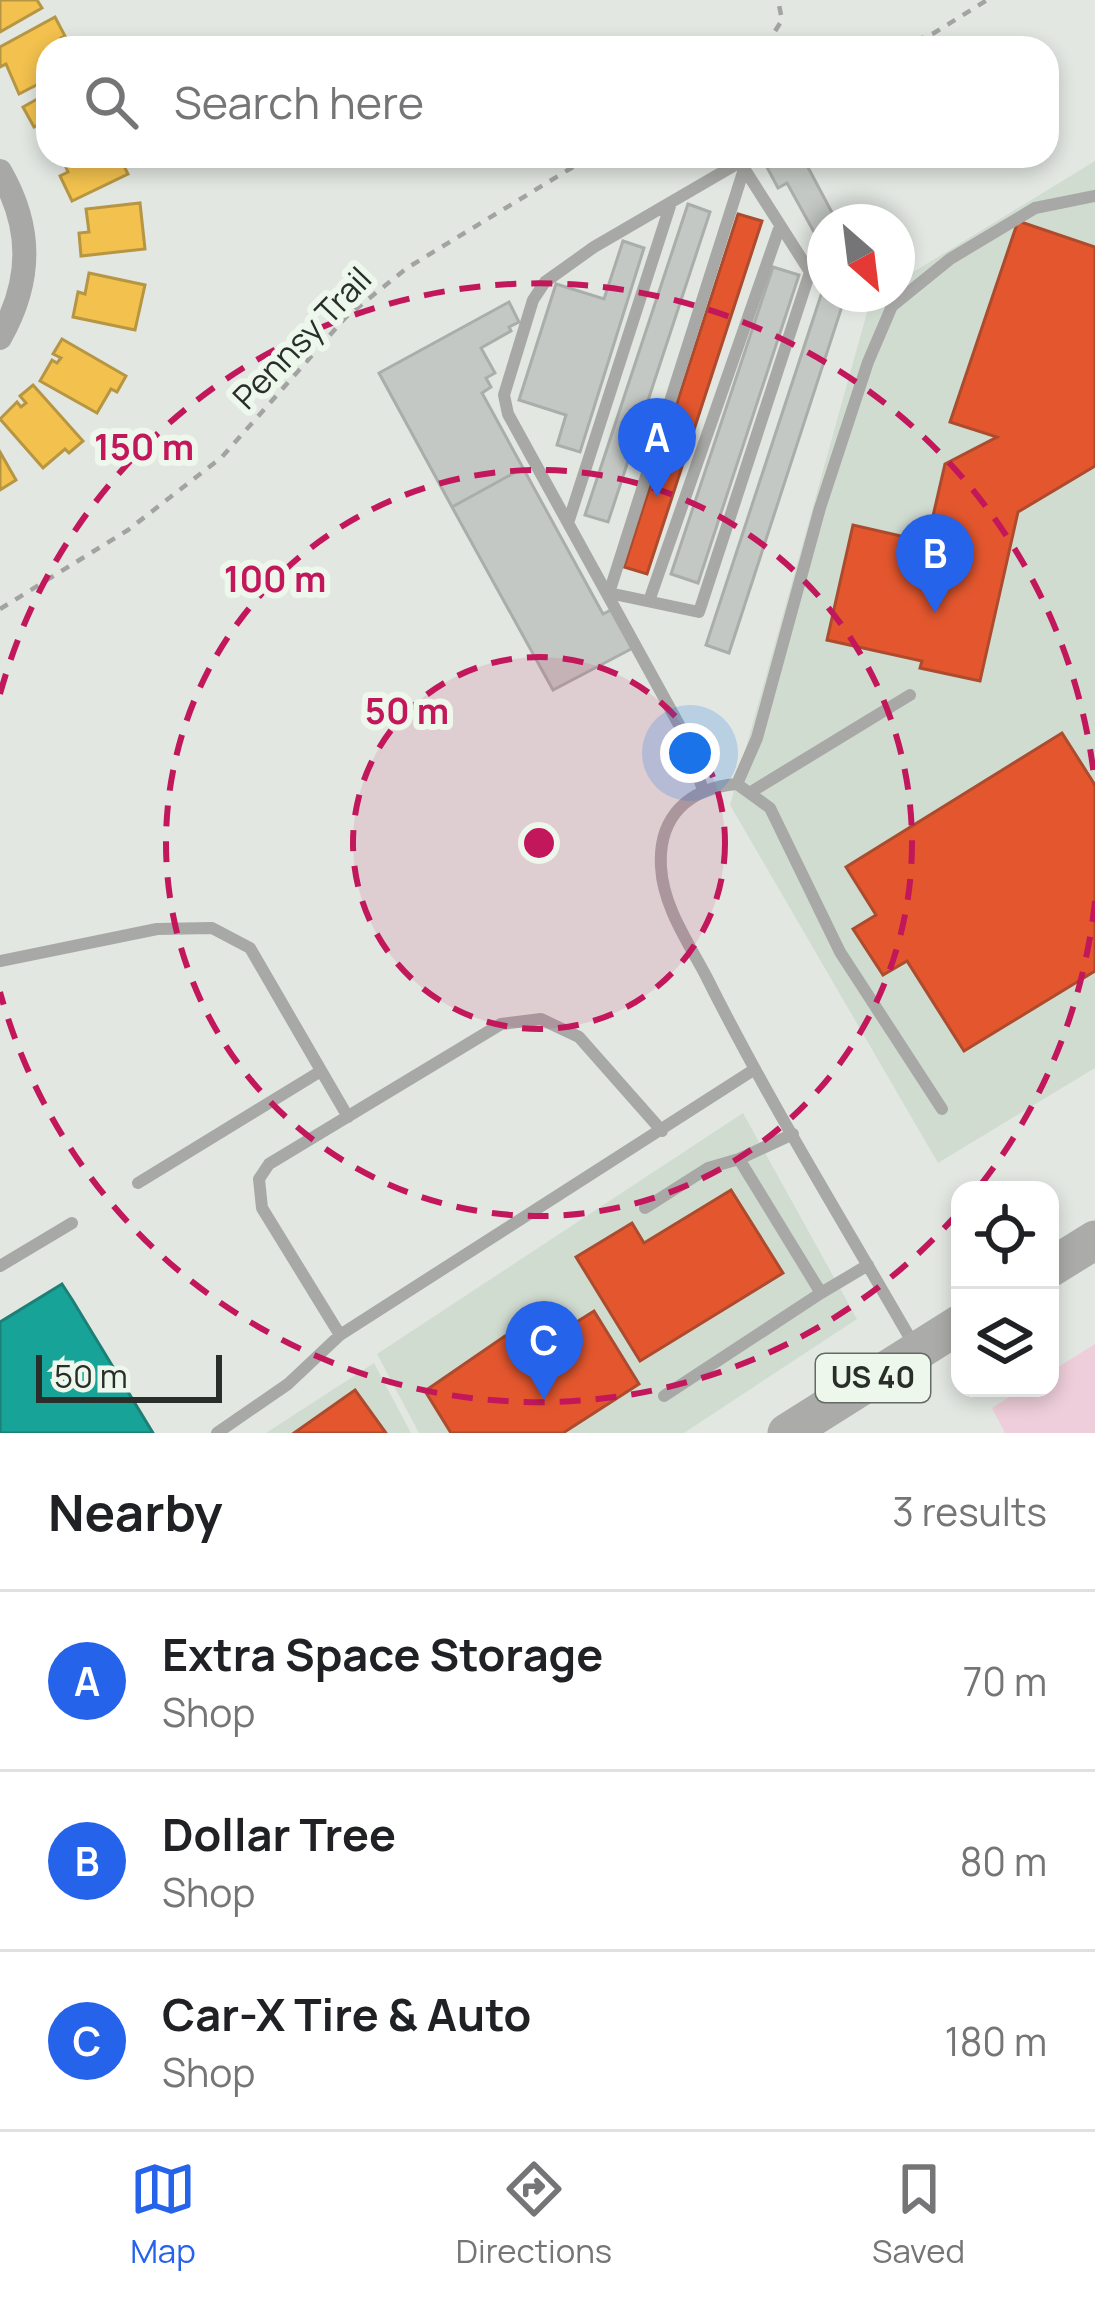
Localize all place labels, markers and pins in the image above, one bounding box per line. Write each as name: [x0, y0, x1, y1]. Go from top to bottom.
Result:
pin: A: [618, 398, 696, 497]
pin: B: [896, 514, 974, 613]
centre of rings: [518, 822, 560, 864]
pin: C: [505, 1301, 583, 1400]

